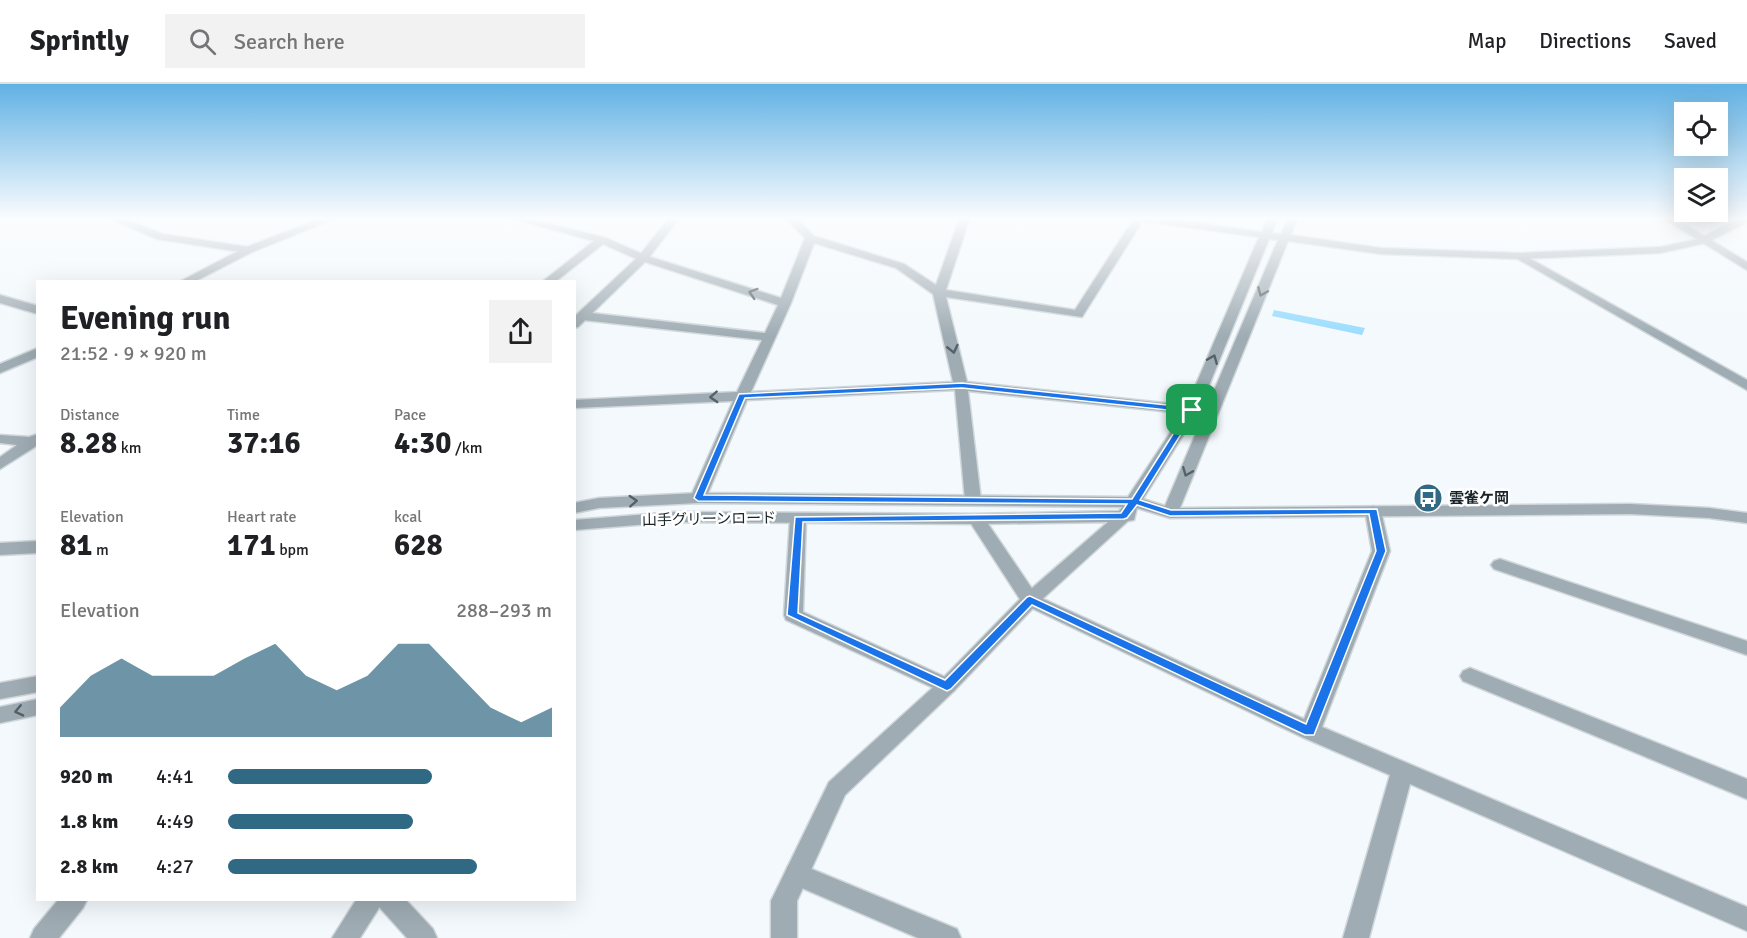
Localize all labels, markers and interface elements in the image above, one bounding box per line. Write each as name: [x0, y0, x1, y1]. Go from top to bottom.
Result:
search box: [165, 14, 585, 68]
text: Sprintly: [30, 24, 129, 58]
icon: search: [186, 25, 219, 58]
text: Search here: [234, 28, 345, 55]
text: Map: [1468, 28, 1506, 54]
text: Directions: [1539, 28, 1631, 54]
text: Saved: [1664, 28, 1717, 54]
map controls: [1674, 102, 1728, 222]
button: locate: [1674, 102, 1728, 156]
button: layers: [1674, 168, 1728, 222]
one-way arrow: [1257, 286, 1269, 297]
one-way arrow: [748, 288, 759, 300]
text: Evening run: [60, 298, 230, 339]
button: share: [489, 300, 552, 363]
text: 21:52 · 9 × 920 m: [60, 341, 207, 366]
one-way arrow: [945, 344, 958, 354]
one-way arrow: [1206, 354, 1218, 365]
pin: [1166, 384, 1217, 435]
one-way arrow: [710, 391, 719, 404]
icon: arrive: [1175, 393, 1208, 426]
text: Distance: [60, 405, 120, 425]
text: Time: [227, 405, 260, 425]
text: Pace: [394, 405, 426, 425]
text: 8.28: [60, 425, 117, 462]
text: 37:16: [227, 425, 301, 462]
text: 4:30: [394, 425, 451, 462]
text: km: [117, 438, 142, 458]
text: /km: [451, 438, 483, 458]
one-way arrow: [1182, 466, 1194, 477]
bus stop icon: 雲雀ケ岡: [1412, 482, 1444, 514]
place label: 雲雀ケ岡: [1449, 489, 1509, 507]
one-way arrow: [628, 495, 637, 508]
text: Elevation: [60, 507, 124, 527]
text: Heart rate: [227, 507, 296, 527]
text: kcal: [394, 507, 422, 527]
street label: 山手グリーンロード: [642, 509, 776, 529]
text: 81: [60, 527, 92, 564]
text: 171: [227, 527, 276, 564]
text: 628: [394, 527, 443, 564]
text: m: [92, 540, 109, 560]
text: bpm: [276, 540, 309, 560]
text: Elevation: [60, 598, 140, 623]
text: 288–293 m: [456, 598, 552, 623]
one-way arrow: [14, 704, 24, 717]
text: 920 m: [60, 764, 113, 789]
text: 4:41: [156, 764, 194, 789]
text: 1.8 km: [60, 809, 118, 834]
text: 4:49: [156, 809, 194, 834]
text: 2.8 km: [60, 854, 118, 879]
text: 4:27: [156, 854, 194, 879]

